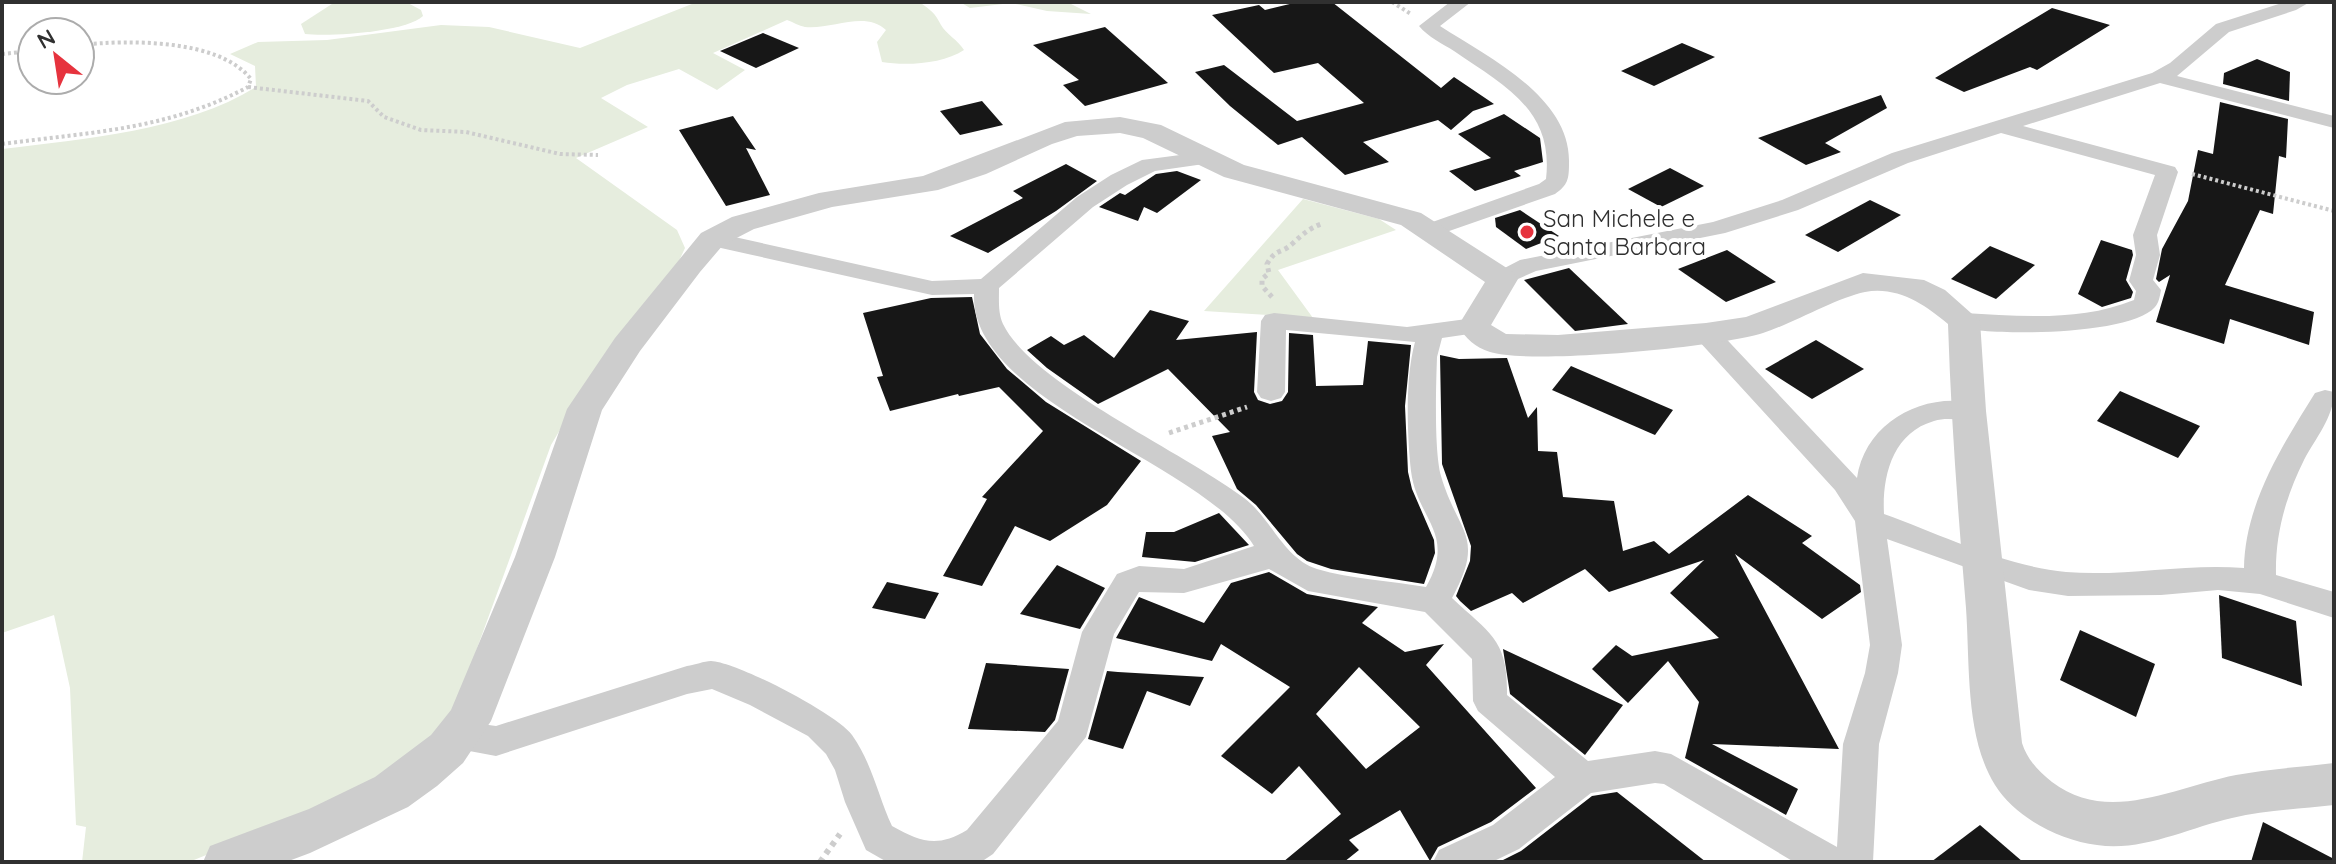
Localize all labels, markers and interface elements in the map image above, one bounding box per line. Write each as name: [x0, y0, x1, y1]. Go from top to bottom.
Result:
north arrow: [16, 16, 96, 96]
text: N: [32, 23, 60, 55]
place label: San Michele e Santa Barbara: [1543, 203, 1706, 261]
marker: San Michele e Santa Barbara: [1518, 223, 1536, 241]

